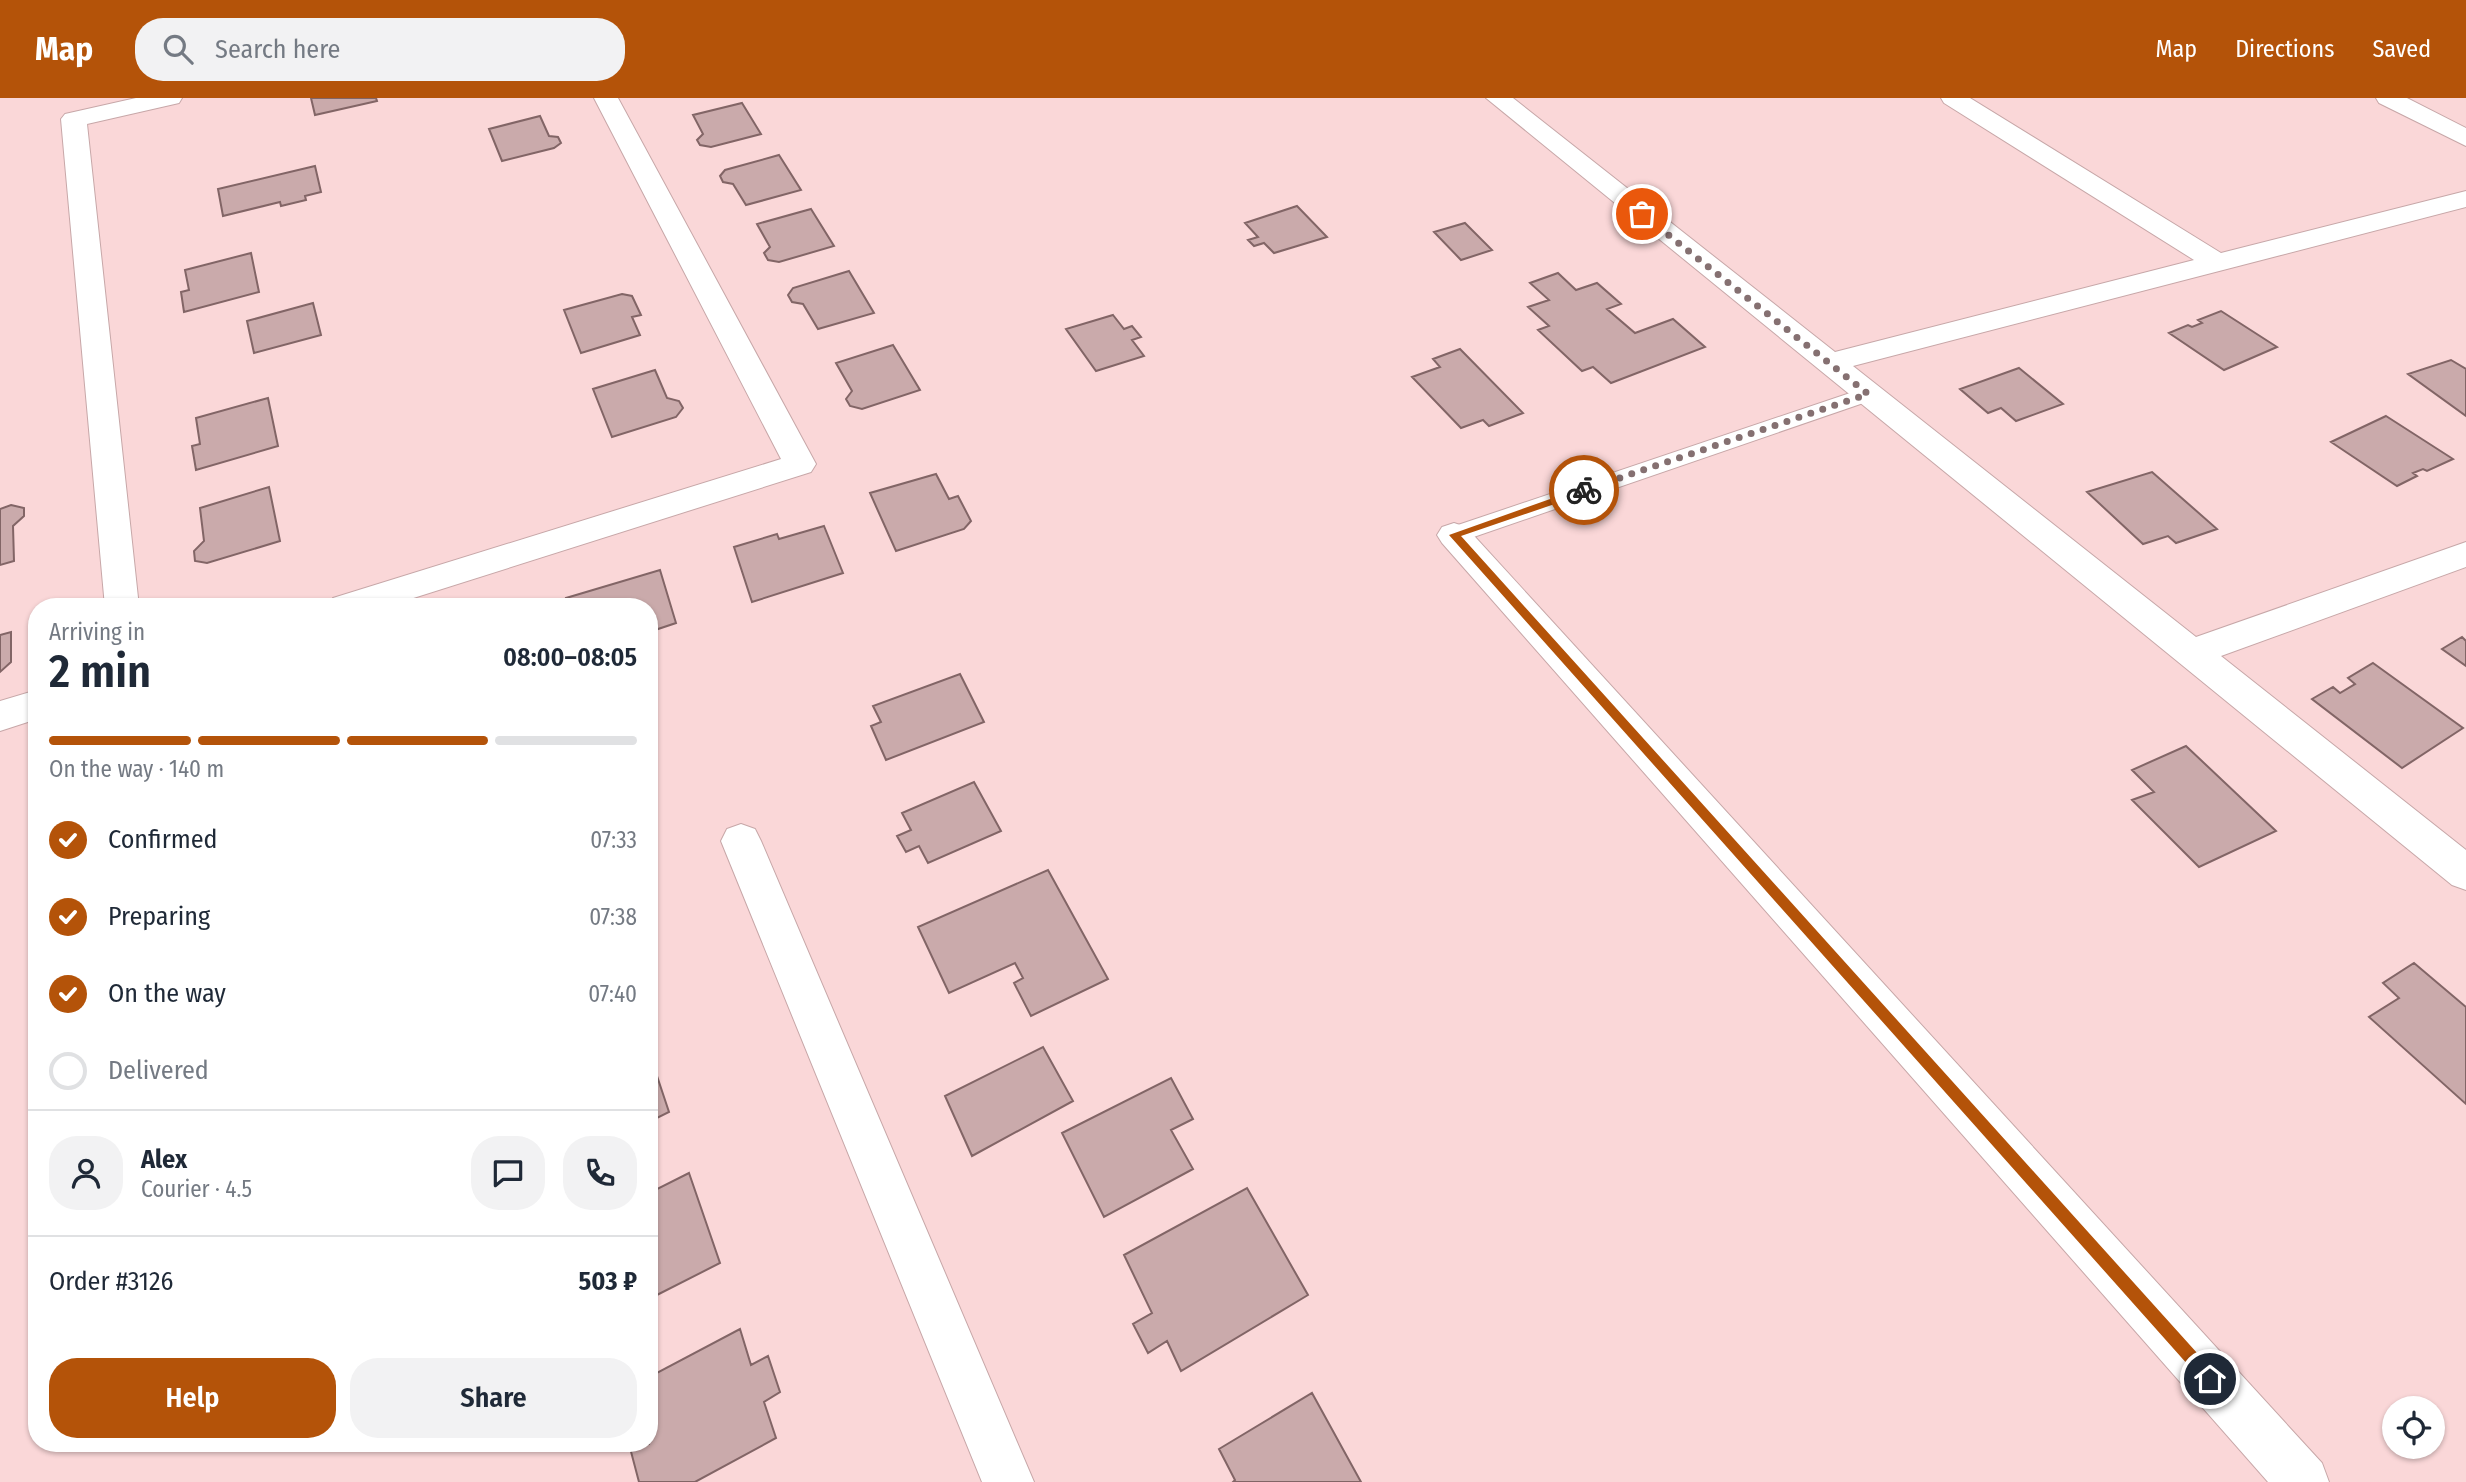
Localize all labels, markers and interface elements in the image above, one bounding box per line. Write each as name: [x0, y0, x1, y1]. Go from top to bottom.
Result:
search box: [135, 18, 625, 81]
text: Map: [35, 29, 93, 69]
icon: search: [159, 30, 197, 68]
text: Search here: [215, 34, 340, 65]
text: Map: [2156, 35, 2197, 63]
text: Directions: [2235, 35, 2334, 63]
text: Saved: [2372, 35, 2431, 63]
pin: [1612, 184, 1672, 244]
icon: bag: [1623, 195, 1661, 233]
courier: [1549, 455, 1619, 525]
icon: bike: [1565, 471, 1603, 509]
text: Arriving in: [49, 618, 145, 646]
text: 08:00–08:05: [503, 642, 637, 673]
text: 2 min: [49, 644, 151, 699]
text: On the way · 140 m: [49, 755, 224, 783]
icon: check: [49, 821, 87, 859]
text: Confirmed: [108, 824, 218, 855]
text: 07:33: [590, 826, 637, 854]
icon: check: [49, 898, 87, 936]
text: Preparing: [108, 901, 210, 932]
text: 07:38: [589, 903, 637, 931]
icon: check: [49, 975, 87, 1013]
text: On the way: [108, 978, 226, 1009]
text: 07:40: [588, 980, 637, 1008]
text: Delivered: [108, 1055, 209, 1086]
button: person: [49, 1136, 123, 1210]
button: chat: [471, 1136, 545, 1210]
button: phone: [563, 1136, 637, 1210]
text: Alex: [141, 1144, 187, 1175]
text: Courier · 4.5: [141, 1175, 252, 1203]
text: Order #3126: [49, 1266, 173, 1297]
text: 503 ₽: [579, 1266, 637, 1297]
pin: [2180, 1349, 2240, 1409]
button: Help: [49, 1358, 336, 1438]
button: Share: [350, 1358, 637, 1438]
icon: home: [2191, 1360, 2229, 1398]
map controls: [2382, 1396, 2445, 1459]
button: locate: [2382, 1396, 2445, 1459]

